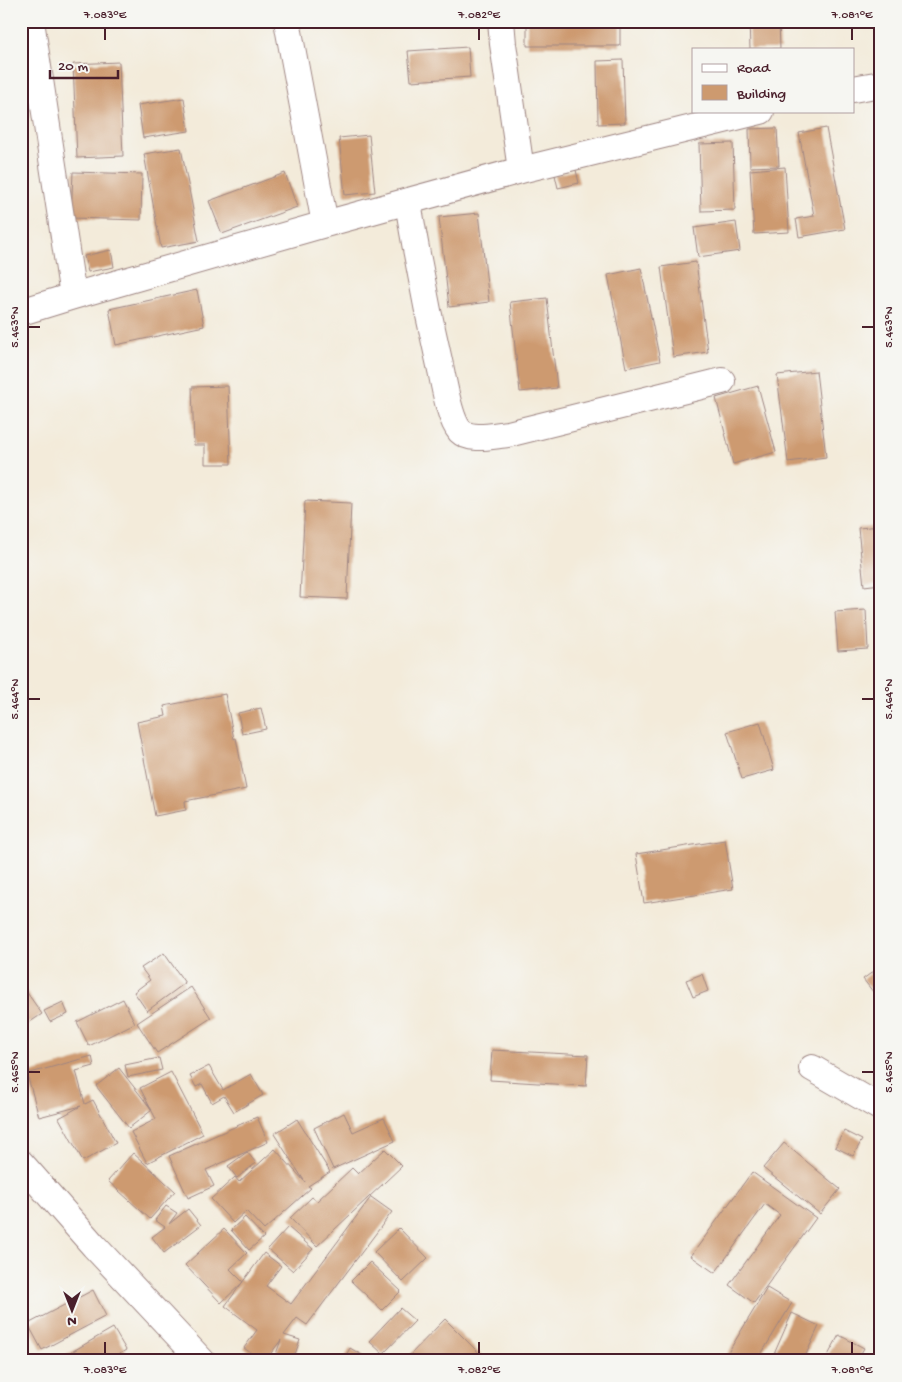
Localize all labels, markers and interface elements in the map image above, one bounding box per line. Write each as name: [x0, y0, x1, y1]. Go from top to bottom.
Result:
text: 7.083°E: [83, 9, 127, 23]
text: 7.082°E: [457, 9, 501, 23]
text: 7.081°E: [830, 9, 873, 23]
scale bar: [50, 48, 118, 80]
legend: [692, 48, 854, 112]
text: 20 m: [58, 58, 88, 76]
text: Road: [737, 60, 771, 78]
text: Building: [736, 86, 786, 104]
text: 5.463°N: [9, 306, 23, 348]
text: 5.463°N: [883, 306, 897, 348]
text: 5.464°N: [9, 678, 23, 719]
text: 5.464°N: [883, 678, 897, 719]
text: 5.465°N: [9, 1051, 23, 1093]
text: 5.465°N: [883, 1051, 897, 1093]
north arrow: [48, 1284, 98, 1334]
text: N: [67, 1312, 77, 1329]
text: 7.083°E: [83, 1364, 127, 1378]
text: 7.082°E: [457, 1364, 501, 1378]
text: 7.081°E: [830, 1364, 873, 1378]

